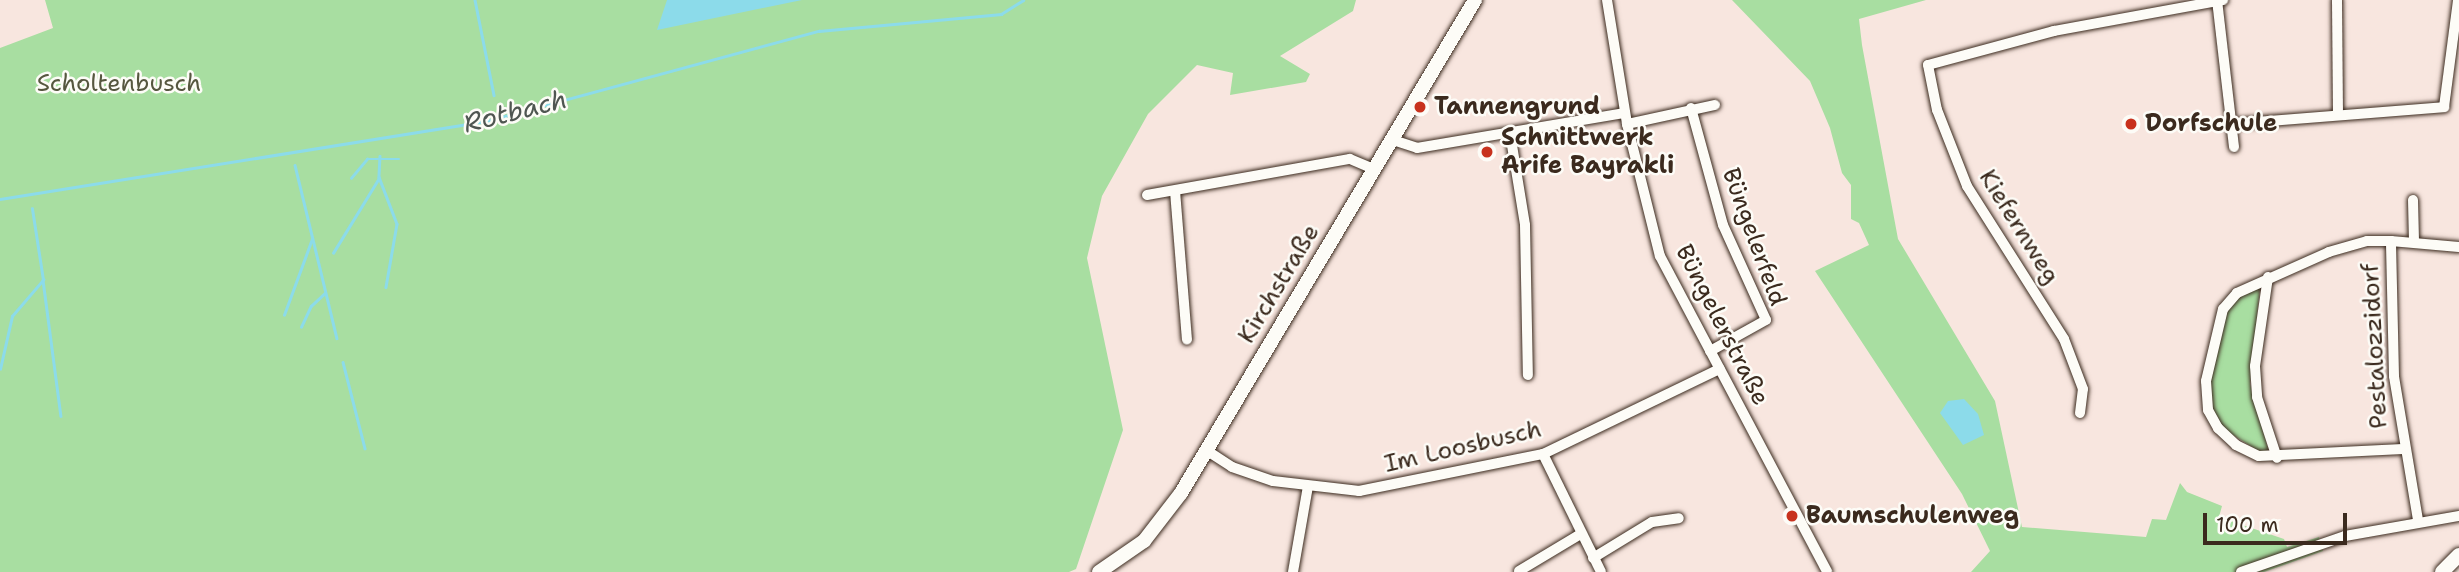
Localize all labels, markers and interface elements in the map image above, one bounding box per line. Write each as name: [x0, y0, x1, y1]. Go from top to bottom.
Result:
park label: Scholtenbusch: [37, 70, 201, 98]
water label: Rotbach: [460, 83, 570, 139]
place label: Tannengrund: [1434, 93, 1600, 121]
marker: Tannengrund: [1412, 99, 1428, 115]
place label: Dorfschule: [2145, 110, 2277, 138]
marker: Dorfschule: [2123, 116, 2139, 132]
place label: Schnittwerk Arife Bayrakli: [1501, 124, 1674, 180]
marker: Schnittwerk Arife Bayrakli: [1479, 144, 1495, 160]
street label: Büngelerfeld: [1716, 164, 1792, 310]
street label: Kiefernweg: [1973, 165, 2065, 289]
street label: Kirchstraße: [1232, 219, 1326, 349]
street label: Büngelerstraße: [1669, 240, 1775, 410]
street label: Pestalozzidorf: [2356, 262, 2394, 430]
street label: Im Loosbusch: [1382, 415, 1544, 479]
scale bar: [2207, 498, 2350, 542]
place label: Baumschulenweg: [1806, 502, 2019, 530]
marker: Baumschulenweg: [1784, 508, 1800, 524]
text: 100 m: [2216, 511, 2279, 539]

